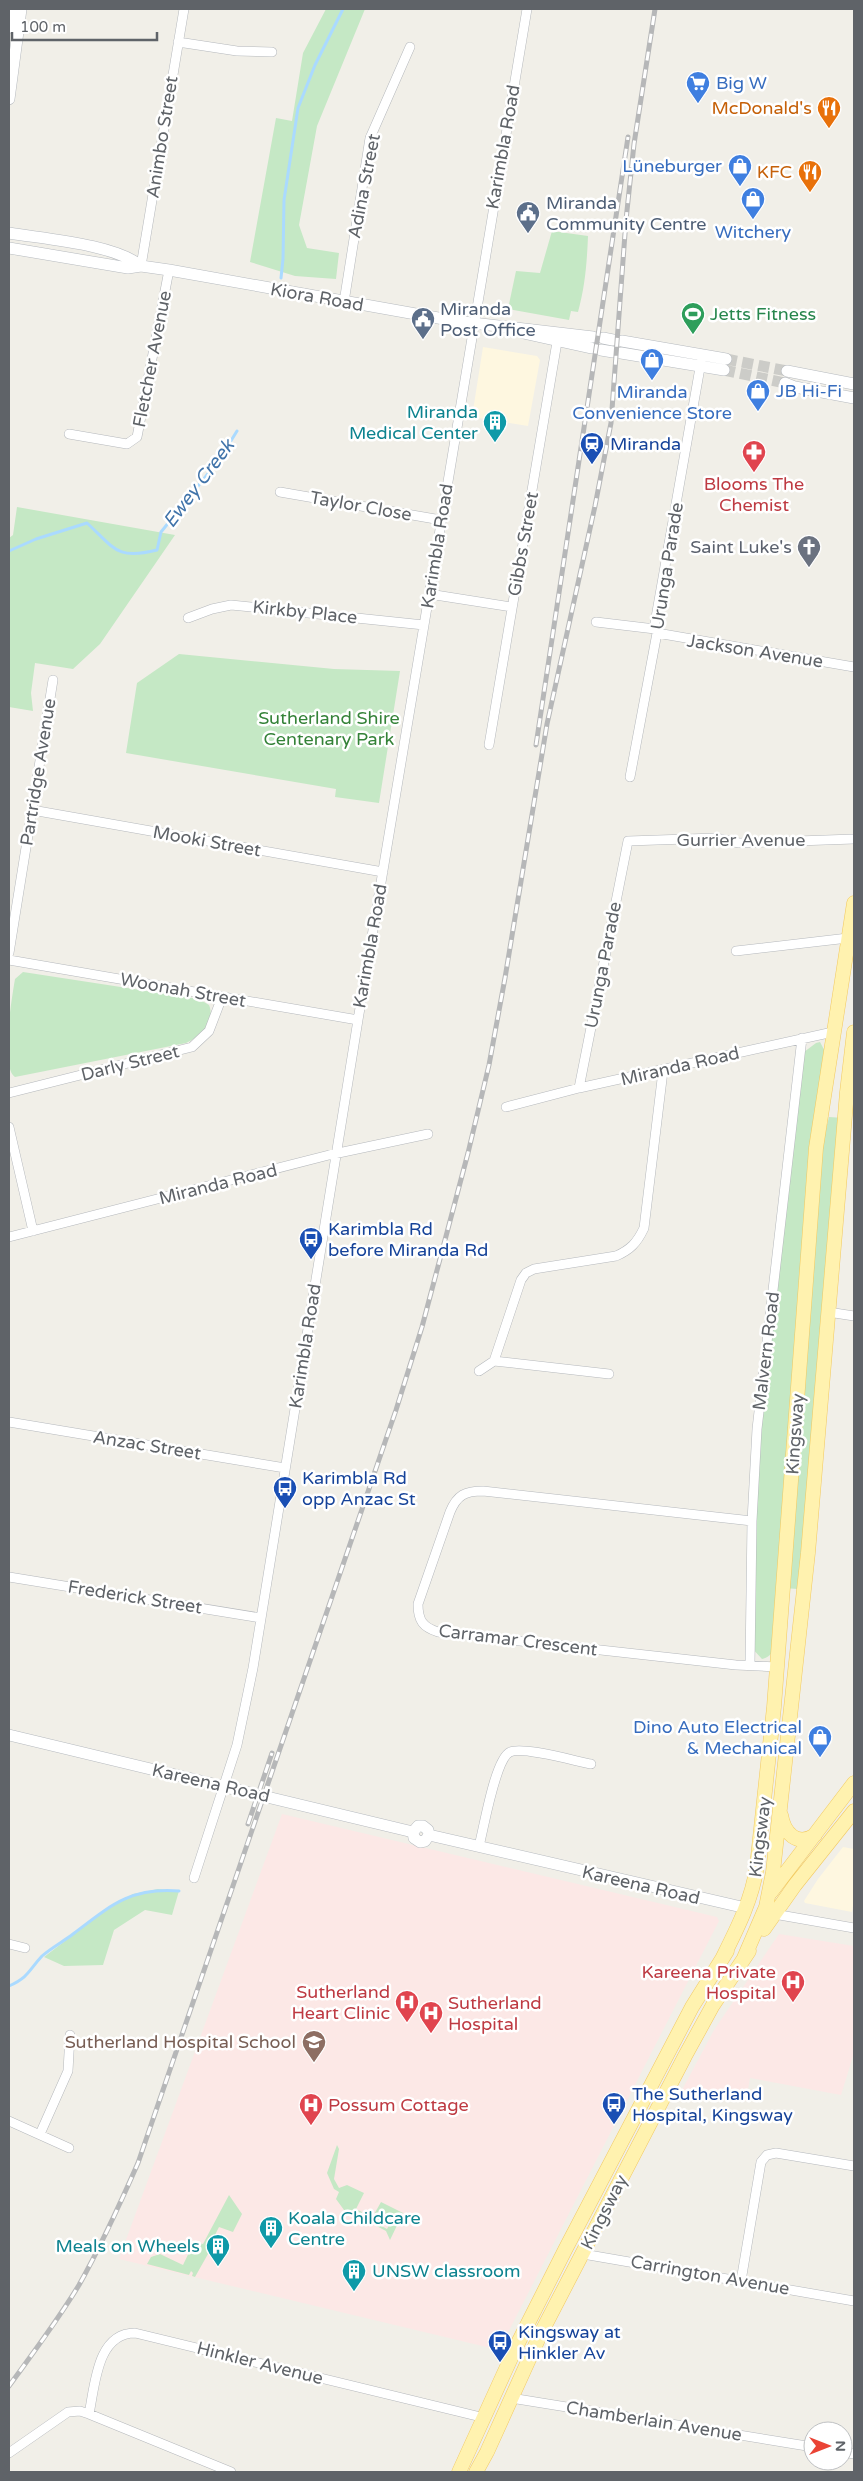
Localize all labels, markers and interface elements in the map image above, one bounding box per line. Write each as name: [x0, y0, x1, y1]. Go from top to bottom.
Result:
scale bar: [12, 10, 158, 42]
text: 100 m: [20, 18, 66, 36]
supermarket icon: Big W: [685, 70, 711, 104]
place label: Big W: [716, 72, 767, 94]
street label: Animbo Street: [141, 74, 183, 200]
street label: Karimbla Road: [481, 83, 525, 211]
restaurant icon: McDonald's: [816, 95, 842, 129]
place label: McDonald's: [712, 97, 812, 119]
street label: Adina Street: [343, 132, 385, 240]
shop icon: Lüneburger: [727, 153, 753, 187]
place label: Lüneburger: [622, 155, 722, 177]
restaurant icon: KFC: [797, 159, 823, 193]
place label: KFC: [757, 161, 792, 183]
shop icon: Witchery: [740, 186, 766, 220]
place label: Miranda Community Centre: [546, 192, 707, 235]
public building icon: Miranda Community Centre: [515, 200, 541, 234]
place label: Witchery: [715, 221, 792, 243]
street label: Kiora Road: [269, 278, 365, 316]
street label: Fletcher Avenue: [128, 289, 176, 429]
place label: Miranda Post Office: [440, 298, 536, 341]
sports icon: Jetts Fitness: [680, 301, 706, 335]
place label: Jetts Fitness: [710, 303, 816, 325]
public building icon: Miranda Post Office: [410, 306, 436, 340]
shop icon: Miranda Convenience Store: [639, 347, 665, 381]
shop icon: JB Hi-Fi: [745, 378, 771, 412]
place label: JB Hi-Fi: [776, 380, 842, 402]
place label: Miranda Convenience Store: [572, 381, 732, 424]
place label: Miranda Medical Center: [349, 401, 478, 444]
building icon: Miranda Medical Center: [482, 409, 508, 443]
station icon: Miranda: [579, 431, 605, 465]
place label: Miranda: [610, 433, 681, 455]
water label: Ewey Creek: [159, 434, 240, 532]
pharmacy icon: Blooms The Chemist: [741, 439, 767, 473]
place label: Blooms The Chemist: [704, 473, 804, 516]
street label: Karimbla Road: [416, 482, 458, 610]
street label: Taylor Close: [308, 486, 414, 526]
street label: Gibbs Street: [503, 490, 543, 598]
street label: Urunga Parade: [646, 501, 688, 631]
church icon: Saint Luke's: [796, 534, 822, 568]
place label: Saint Luke's: [690, 536, 792, 558]
street label: Kirkby Place: [252, 596, 358, 628]
street label: Jackson Avenue: [685, 629, 825, 673]
street label: Partridge Avenue: [15, 697, 61, 847]
park label: Sutherland Shire Centenary Park: [258, 707, 400, 750]
street label: Mooki Street: [151, 821, 263, 861]
street label: Gurrier Avenue: [676, 829, 806, 851]
street label: Karimbla Road: [348, 882, 392, 1010]
street label: Urunga Parade: [580, 900, 626, 1030]
street label: Woonah Street: [118, 968, 248, 1012]
street label: Darly Street: [79, 1040, 182, 1086]
street label: Miranda Road: [619, 1042, 741, 1090]
street label: Miranda Road: [157, 1159, 279, 1209]
place label: Karimbla Rd before Miranda Rd: [328, 1218, 488, 1261]
bus stop icon: Karimbla Rd before Miranda Rd: [298, 1226, 324, 1260]
street label: Karimbla Road: [284, 1282, 326, 1410]
street label: Malvern Road: [748, 1290, 784, 1412]
street label: Kingsway: [781, 1392, 809, 1475]
street label: Anzac Street: [91, 1426, 203, 1464]
place label: Karimbla Rd opp Anzac St: [302, 1467, 416, 1510]
bus stop icon: Karimbla Rd opp Anzac St: [272, 1475, 298, 1509]
street label: Frederick Street: [66, 1576, 204, 1618]
street label: Carramar Crescent: [437, 1619, 599, 1661]
place label: Dino Auto Electrical & Mechanical: [633, 1716, 802, 1759]
shop icon: Dino Auto Electrical & Mechanical: [807, 1724, 833, 1758]
street label: Kareena Road: [150, 1759, 272, 1807]
street label: Kingsway: [744, 1795, 776, 1879]
street label: Kareena Road: [580, 1861, 702, 1909]
place label: Kareena Private Hospital: [641, 1961, 776, 2004]
hospital icon: Kareena Private Hospital: [780, 1969, 806, 2003]
place label: Sutherland Heart Clinic: [291, 1981, 390, 2024]
hospital icon: Sutherland Heart Clinic: [394, 1989, 420, 2023]
place label: Sutherland Hospital: [448, 1992, 542, 2035]
hospital icon: Sutherland Hospital: [418, 2000, 444, 2034]
school or university icon: Sutherland Hospital School: [301, 2029, 327, 2063]
place label: Sutherland Hospital School: [65, 2031, 296, 2053]
place label: The Sutherland Hospital, Kingsway: [632, 2083, 793, 2126]
bus stop icon: The Sutherland Hospital, Kingsway: [601, 2091, 627, 2125]
hospital icon: Possum Cottage: [298, 2092, 324, 2126]
place label: Possum Cottage: [328, 2094, 469, 2116]
street label: Kingsway: [576, 2171, 632, 2253]
place label: Koala Childcare Centre: [288, 2207, 421, 2250]
building icon: Koala Childcare Centre: [258, 2215, 284, 2249]
building icon: Meals on Wheels: [205, 2233, 231, 2267]
place label: Meals on Wheels: [56, 2235, 200, 2257]
street label: Carrington Avenue: [629, 2250, 791, 2300]
building icon: UNSW classroom: [341, 2258, 367, 2292]
place label: UNSW classroom: [372, 2260, 521, 2282]
place label: Kingsway at Hinkler Av: [518, 2321, 621, 2364]
bus stop icon: Kingsway at Hinkler Av: [487, 2329, 513, 2363]
street label: Hinkler Avenue: [195, 2337, 325, 2389]
street label: Chamberlain Avenue: [565, 2396, 743, 2446]
north arrow: [803, 2421, 853, 2471]
text: N: [832, 2440, 849, 2452]

